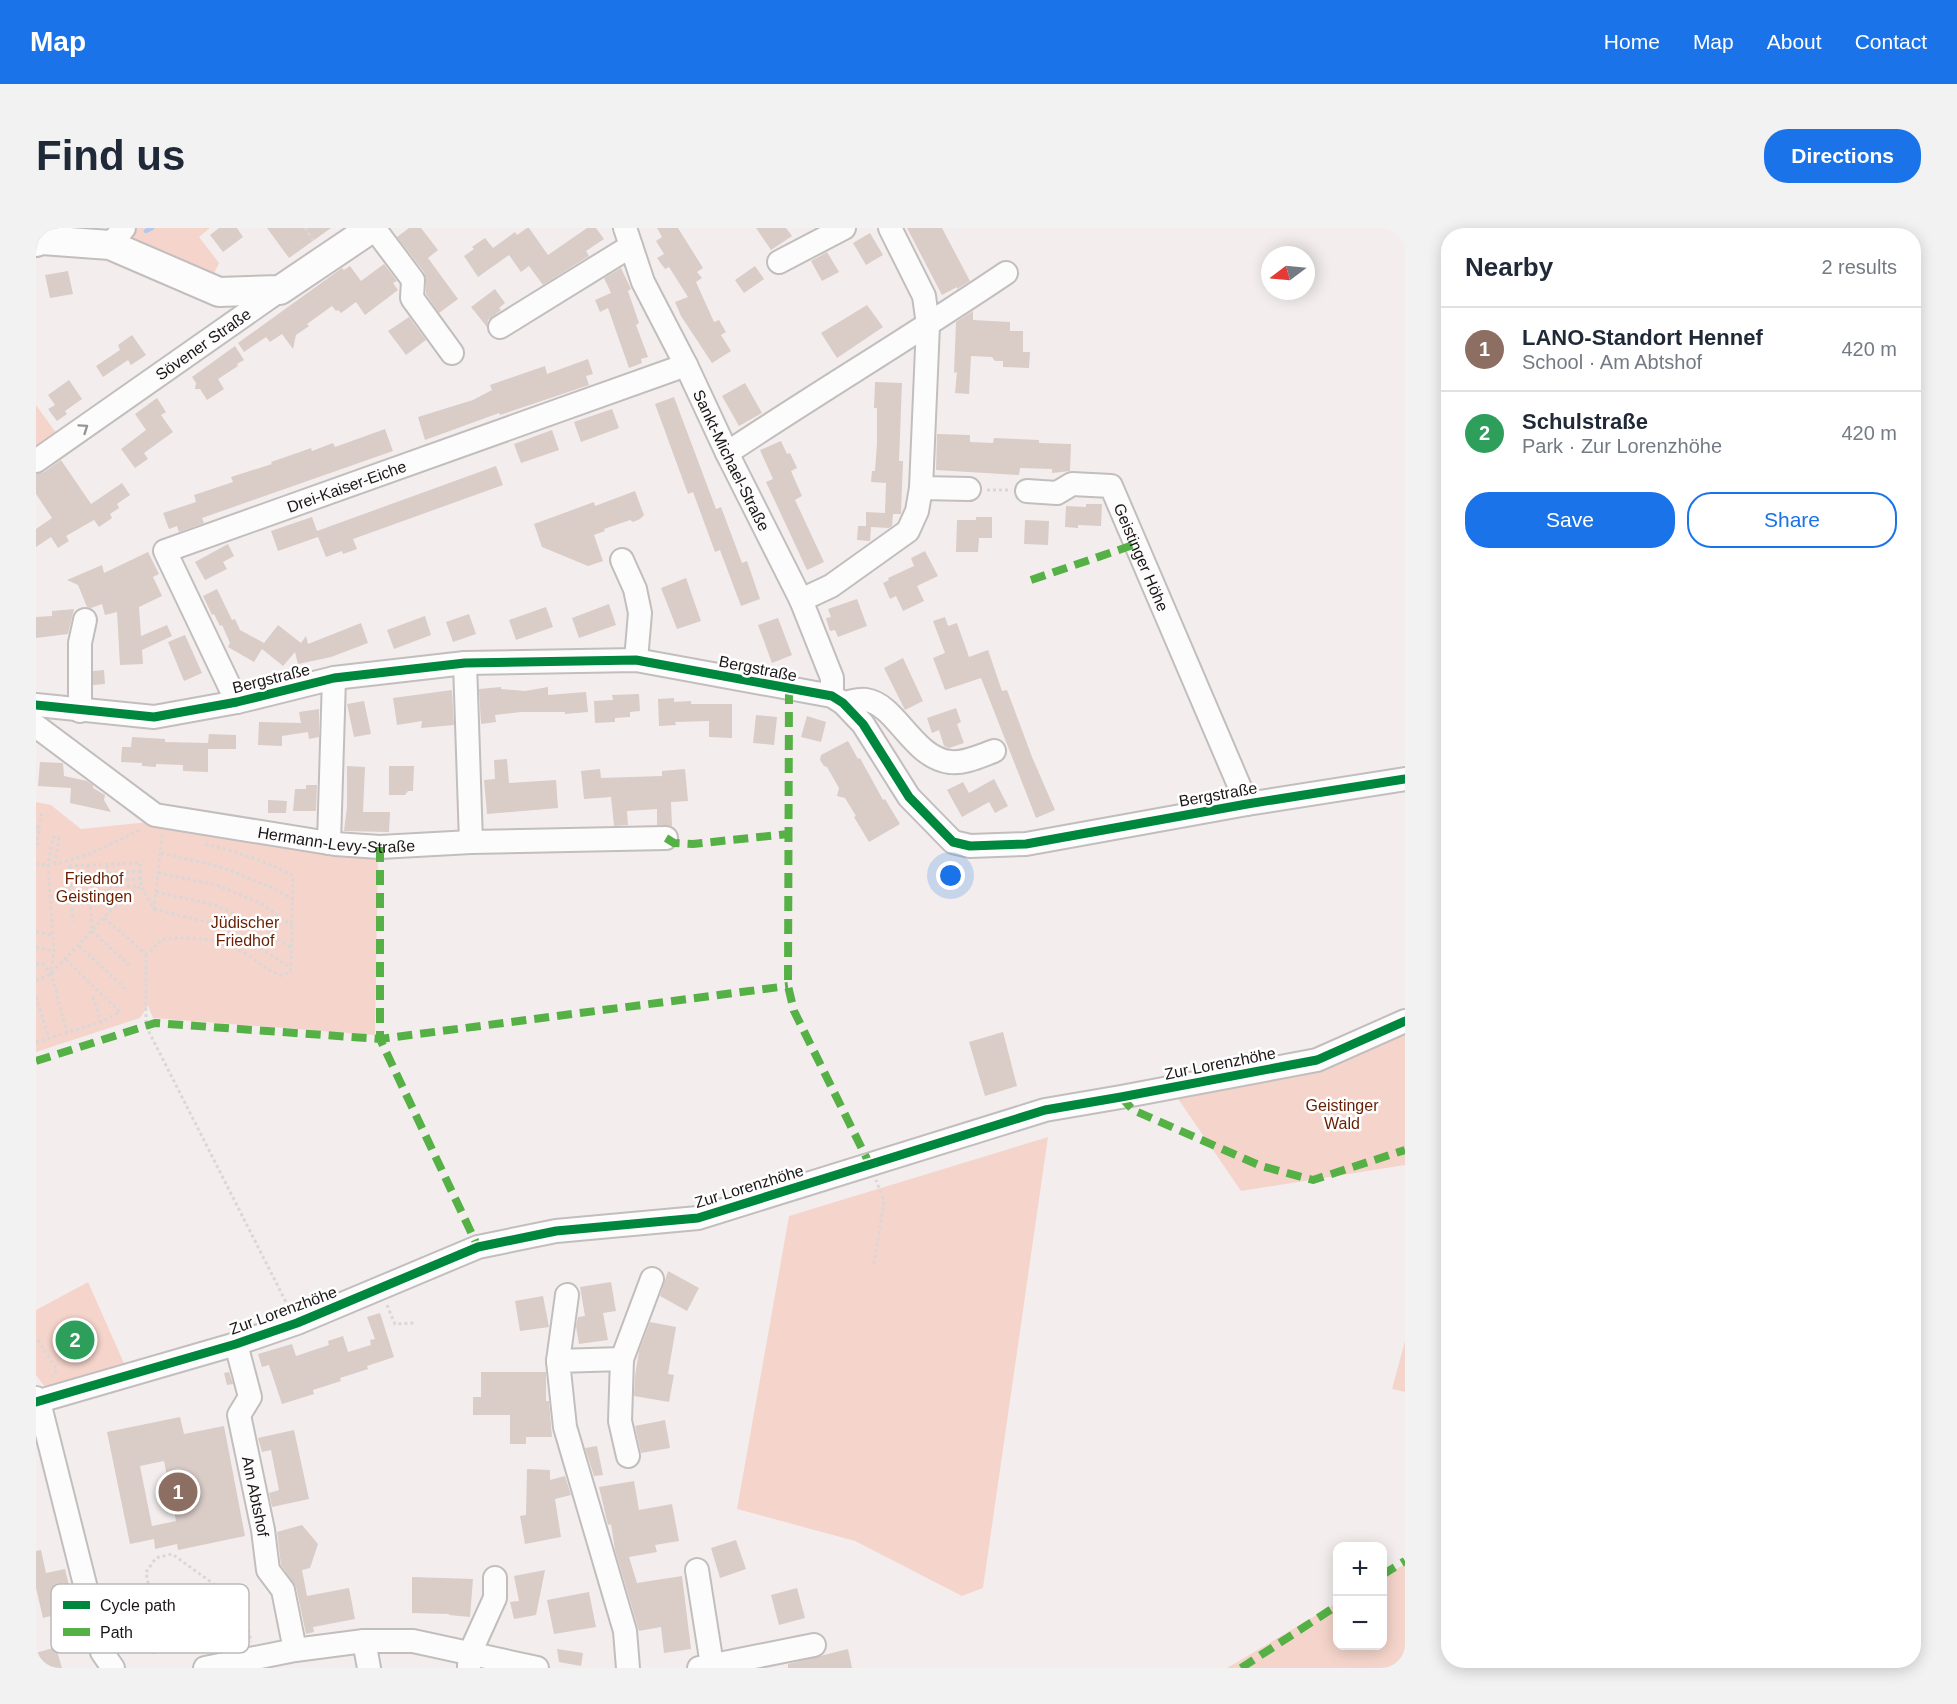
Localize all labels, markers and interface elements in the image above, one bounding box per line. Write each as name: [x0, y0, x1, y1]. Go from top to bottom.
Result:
text: Map: [30, 26, 86, 57]
text: Home: [1604, 30, 1660, 53]
text: Map: [1693, 30, 1734, 53]
text: About: [1767, 30, 1822, 53]
text: Contact: [1855, 30, 1927, 53]
button: Directions: [1764, 129, 1921, 183]
text: Find us: [36, 132, 185, 179]
north arrow: [1261, 246, 1315, 300]
text: Nearby: [1465, 252, 1553, 282]
text: 2 results: [1821, 256, 1897, 278]
street label: Sövener Straße: [153, 305, 254, 383]
text: LANO-Standort Hennef: [1522, 325, 1763, 350]
text: 1: [1479, 338, 1490, 360]
text: 420 m: [1841, 338, 1897, 360]
text: School · Am Abtshof: [1522, 351, 1702, 373]
street label: Sankt-Michael-Straße: [690, 387, 773, 534]
text: Schulstraße: [1522, 409, 1648, 434]
text: 2: [1479, 422, 1490, 444]
text: 420 m: [1841, 422, 1897, 444]
one-way arrow: [77, 424, 88, 435]
text: Park · Zur Lorenzhöhe: [1522, 435, 1722, 457]
street label: Drei-Kaiser-Eiche: [285, 458, 409, 516]
button: Save: [1465, 492, 1675, 548]
button: Share: [1687, 492, 1897, 548]
street label: Geistinger Höhe: [1110, 501, 1172, 614]
street label: Bergstraße: [717, 653, 798, 684]
street label: Bergstraße: [231, 661, 312, 696]
street label: Bergstraße: [1178, 779, 1259, 810]
street label: Hermann-Levy-Straße: [256, 824, 416, 856]
your location: [936, 861, 965, 890]
park label: Friedhof Geistingen: [56, 870, 132, 905]
park label: Jüdischer Friedhof: [211, 914, 280, 949]
street label: Zur Lorenzhöhe: [1163, 1044, 1277, 1083]
park label: Geistinger Wald: [1306, 1097, 1379, 1132]
street label: Zur Lorenzhöhe: [693, 1162, 806, 1211]
street label: Zur Lorenzhöhe: [227, 1283, 339, 1338]
pin: 2: [56, 1318, 94, 1362]
street label: Am Abtshof: [239, 1455, 272, 1538]
pin: 1: [158, 1470, 198, 1514]
map controls: [1333, 1542, 1387, 1650]
button: +: [1333, 1542, 1387, 1596]
legend: [51, 1584, 249, 1653]
button: −: [1333, 1596, 1387, 1650]
text: Cycle path: [100, 1597, 176, 1614]
text: Path: [100, 1624, 133, 1641]

